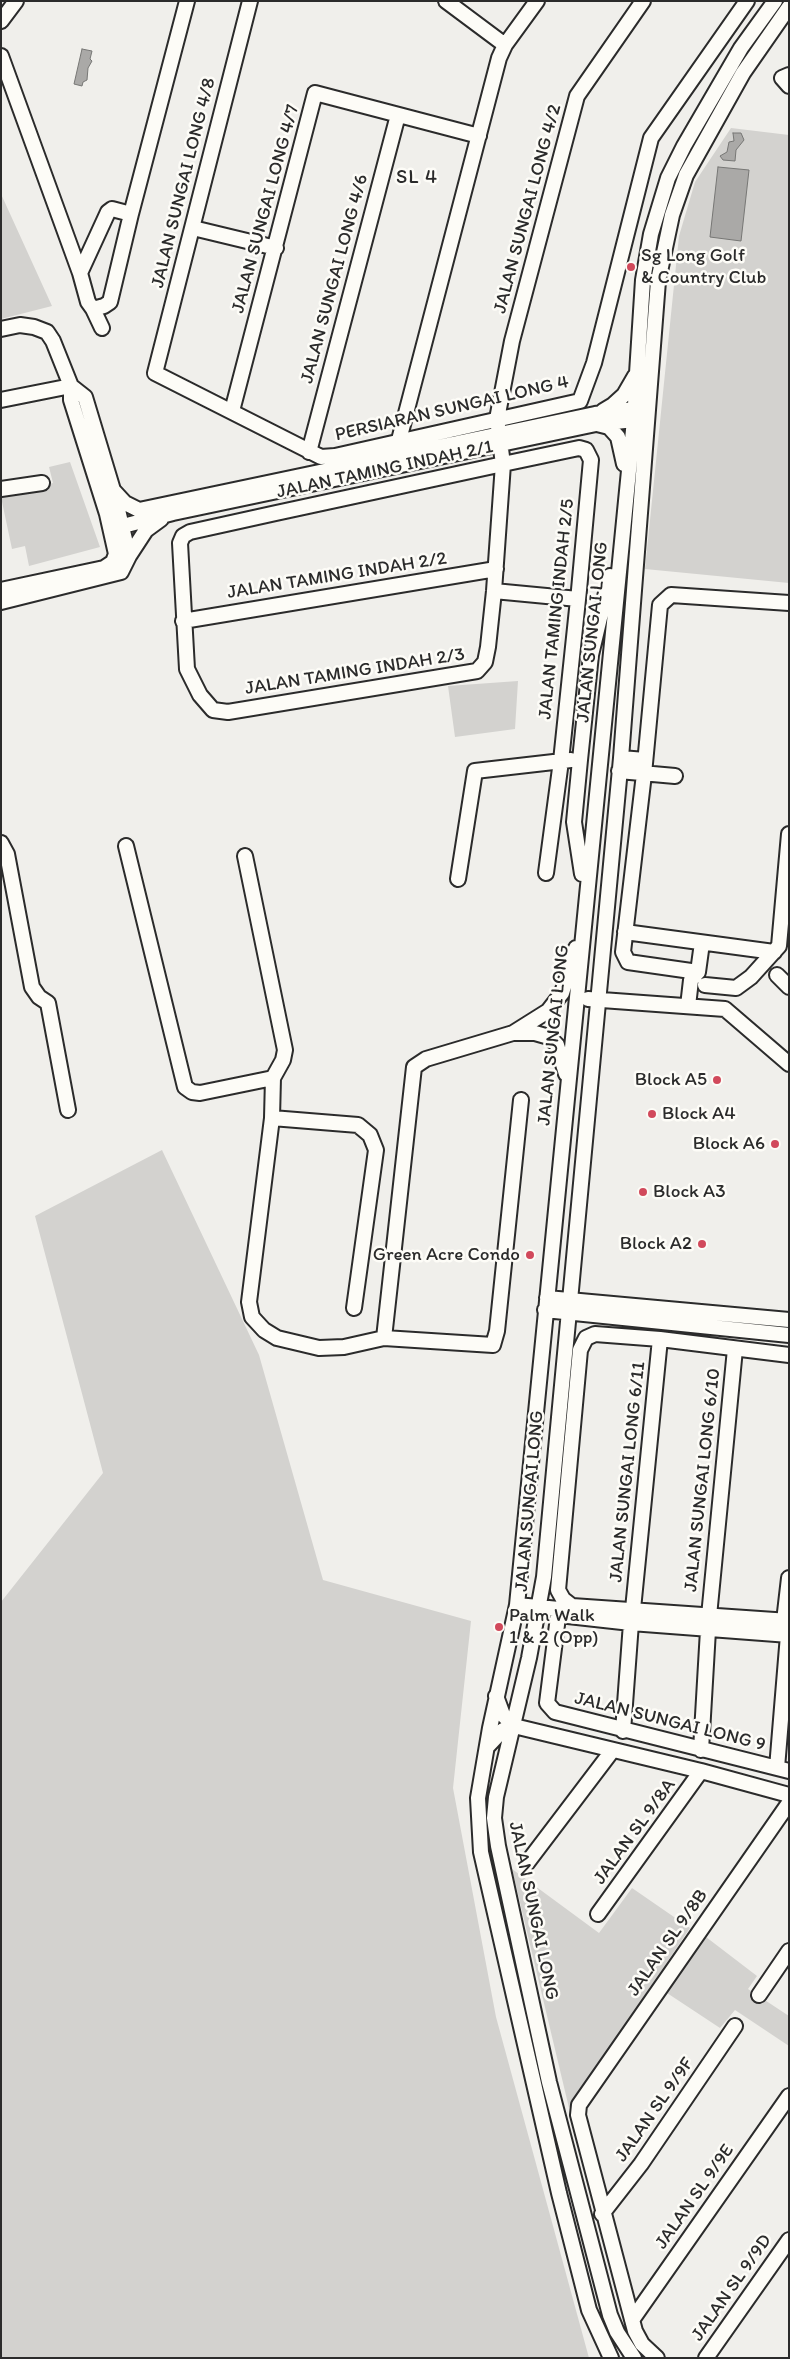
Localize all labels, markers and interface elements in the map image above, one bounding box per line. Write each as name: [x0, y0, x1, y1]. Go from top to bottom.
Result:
street label: JALAN SUNGAI LONG 4/8: [147, 76, 221, 290]
street label: JALAN SUNGAI LONG 4/7: [227, 102, 305, 316]
street label: JALAN SUNGAI LONG 4/2: [489, 102, 567, 316]
district label: SL 4: [396, 166, 438, 190]
street label: JALAN SUNGAI LONG 4/6: [296, 172, 374, 386]
place label: Sg Long Golf & Country Club: [641, 245, 766, 289]
marker: Sg Long Golf & Country Club: [625, 261, 637, 273]
street label: PERSIARAN SUNGAI LONG 4: [333, 371, 571, 447]
street label: JALAN TAMING INDAH 2/1: [275, 436, 495, 504]
street label: JALAN TAMING INDAH 2/5: [534, 498, 580, 720]
street label: JALAN SUNGAI LONG: [572, 540, 614, 724]
street label: JALAN TAMING INDAH 2/2: [226, 547, 448, 605]
street label: JALAN TAMING INDAH 2/3: [244, 643, 466, 701]
street label: JALAN SUNGAI LONG: [533, 943, 575, 1127]
place label: Block A5: [635, 1069, 707, 1091]
marker: Block A5: [711, 1074, 723, 1086]
place label: Block A4: [662, 1103, 736, 1125]
marker: Block A4: [646, 1108, 658, 1120]
place label: Block A6: [693, 1133, 765, 1155]
marker: Block A6: [769, 1138, 781, 1150]
place label: Block A3: [653, 1181, 726, 1203]
marker: Block A3: [637, 1186, 649, 1198]
place label: Block A2: [620, 1233, 692, 1255]
marker: Block A2: [696, 1238, 708, 1250]
place label: Green Acre Condo: [373, 1244, 520, 1266]
marker: Green Acre Condo: [524, 1249, 536, 1261]
street label: JALAN SUNGAI LONG 6/11: [605, 1361, 651, 1583]
street label: JALAN SUNGAI LONG 6/10: [680, 1367, 726, 1593]
street label: JALAN SUNGAI LONG: [511, 1409, 549, 1593]
place label: Palm Walk 1 & 2 (Opp): [509, 1605, 598, 1649]
marker: Palm Walk 1 & 2 (Opp): [493, 1621, 505, 1633]
street label: JALAN SUNGAI LONG 9: [572, 1687, 768, 1757]
street label: JALAN SL 9/8A: [589, 1775, 681, 1889]
street label: JALAN SUNGAI LONG: [503, 1820, 563, 2002]
street label: JALAN SL 9/8B: [623, 1885, 713, 2001]
street label: JALAN SL 9/9F: [611, 2053, 699, 2167]
street label: JALAN SL 9/9E: [650, 2140, 740, 2254]
street label: JALAN SL 9/9D: [687, 2230, 777, 2346]

